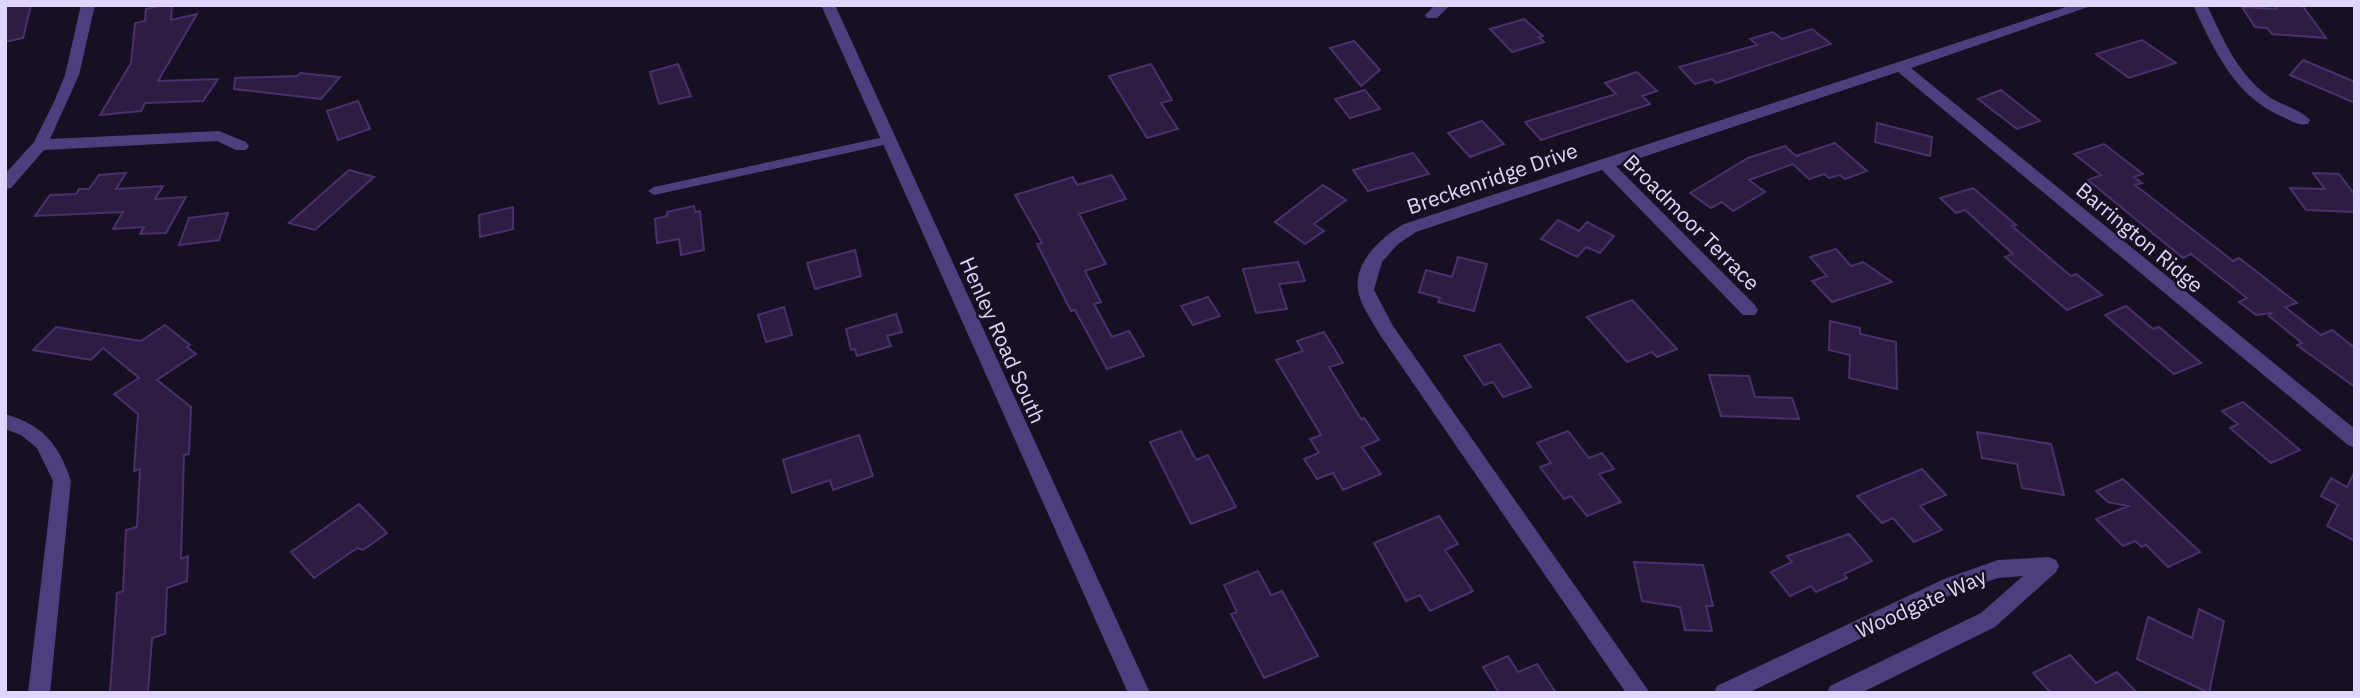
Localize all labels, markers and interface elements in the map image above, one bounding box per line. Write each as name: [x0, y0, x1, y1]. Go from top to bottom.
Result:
street label: Breckenridge Drive: [1403, 136, 1581, 220]
street label: Broadmoor Terrace: [1618, 148, 1766, 296]
street label: Barrington Ridge: [2071, 176, 2209, 298]
street label: Henley Road South: [954, 252, 1052, 428]
street label: Woodgate Way: [1851, 561, 1991, 644]

